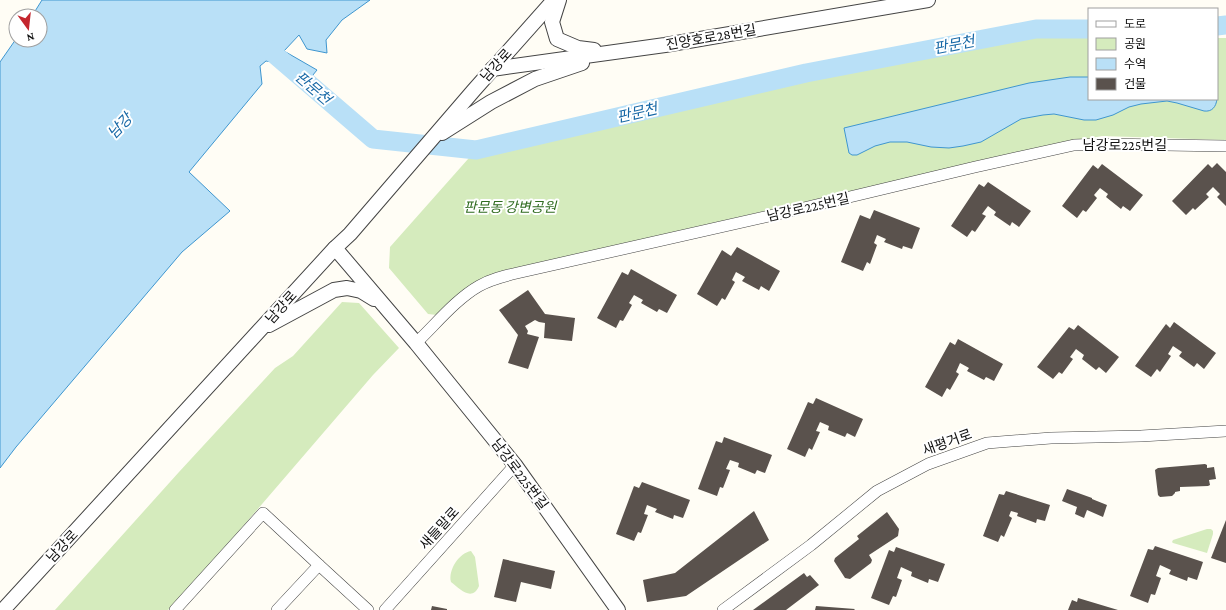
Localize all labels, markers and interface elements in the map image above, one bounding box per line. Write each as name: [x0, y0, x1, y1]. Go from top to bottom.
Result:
north arrow: [8, 8, 48, 48]
legend: [1088, 8, 1218, 100]
text: 도로: [1124, 17, 1146, 31]
street label: 진양호로28번길: [665, 21, 757, 53]
text: N: [25, 31, 36, 45]
water label: 판문천: [932, 33, 978, 57]
text: 공원: [1124, 37, 1146, 51]
street label: 남강로: [477, 45, 515, 85]
text: 수역: [1124, 57, 1146, 71]
water label: 판문천: [292, 68, 336, 109]
text: 건물: [1124, 77, 1146, 91]
water label: 판문천: [615, 100, 661, 125]
water label: 남강: [105, 109, 137, 141]
street label: 남강로225번길: [1083, 137, 1167, 153]
street label: 남강로225번길: [765, 190, 851, 224]
park label: 판문동 강변공원: [464, 199, 558, 215]
street label: 남강로: [262, 287, 300, 327]
street label: 새평거로: [920, 426, 974, 458]
street label: 남강로225번길: [488, 436, 552, 512]
street label: 새들말로: [416, 503, 462, 553]
street label: 남강로: [43, 526, 81, 566]

